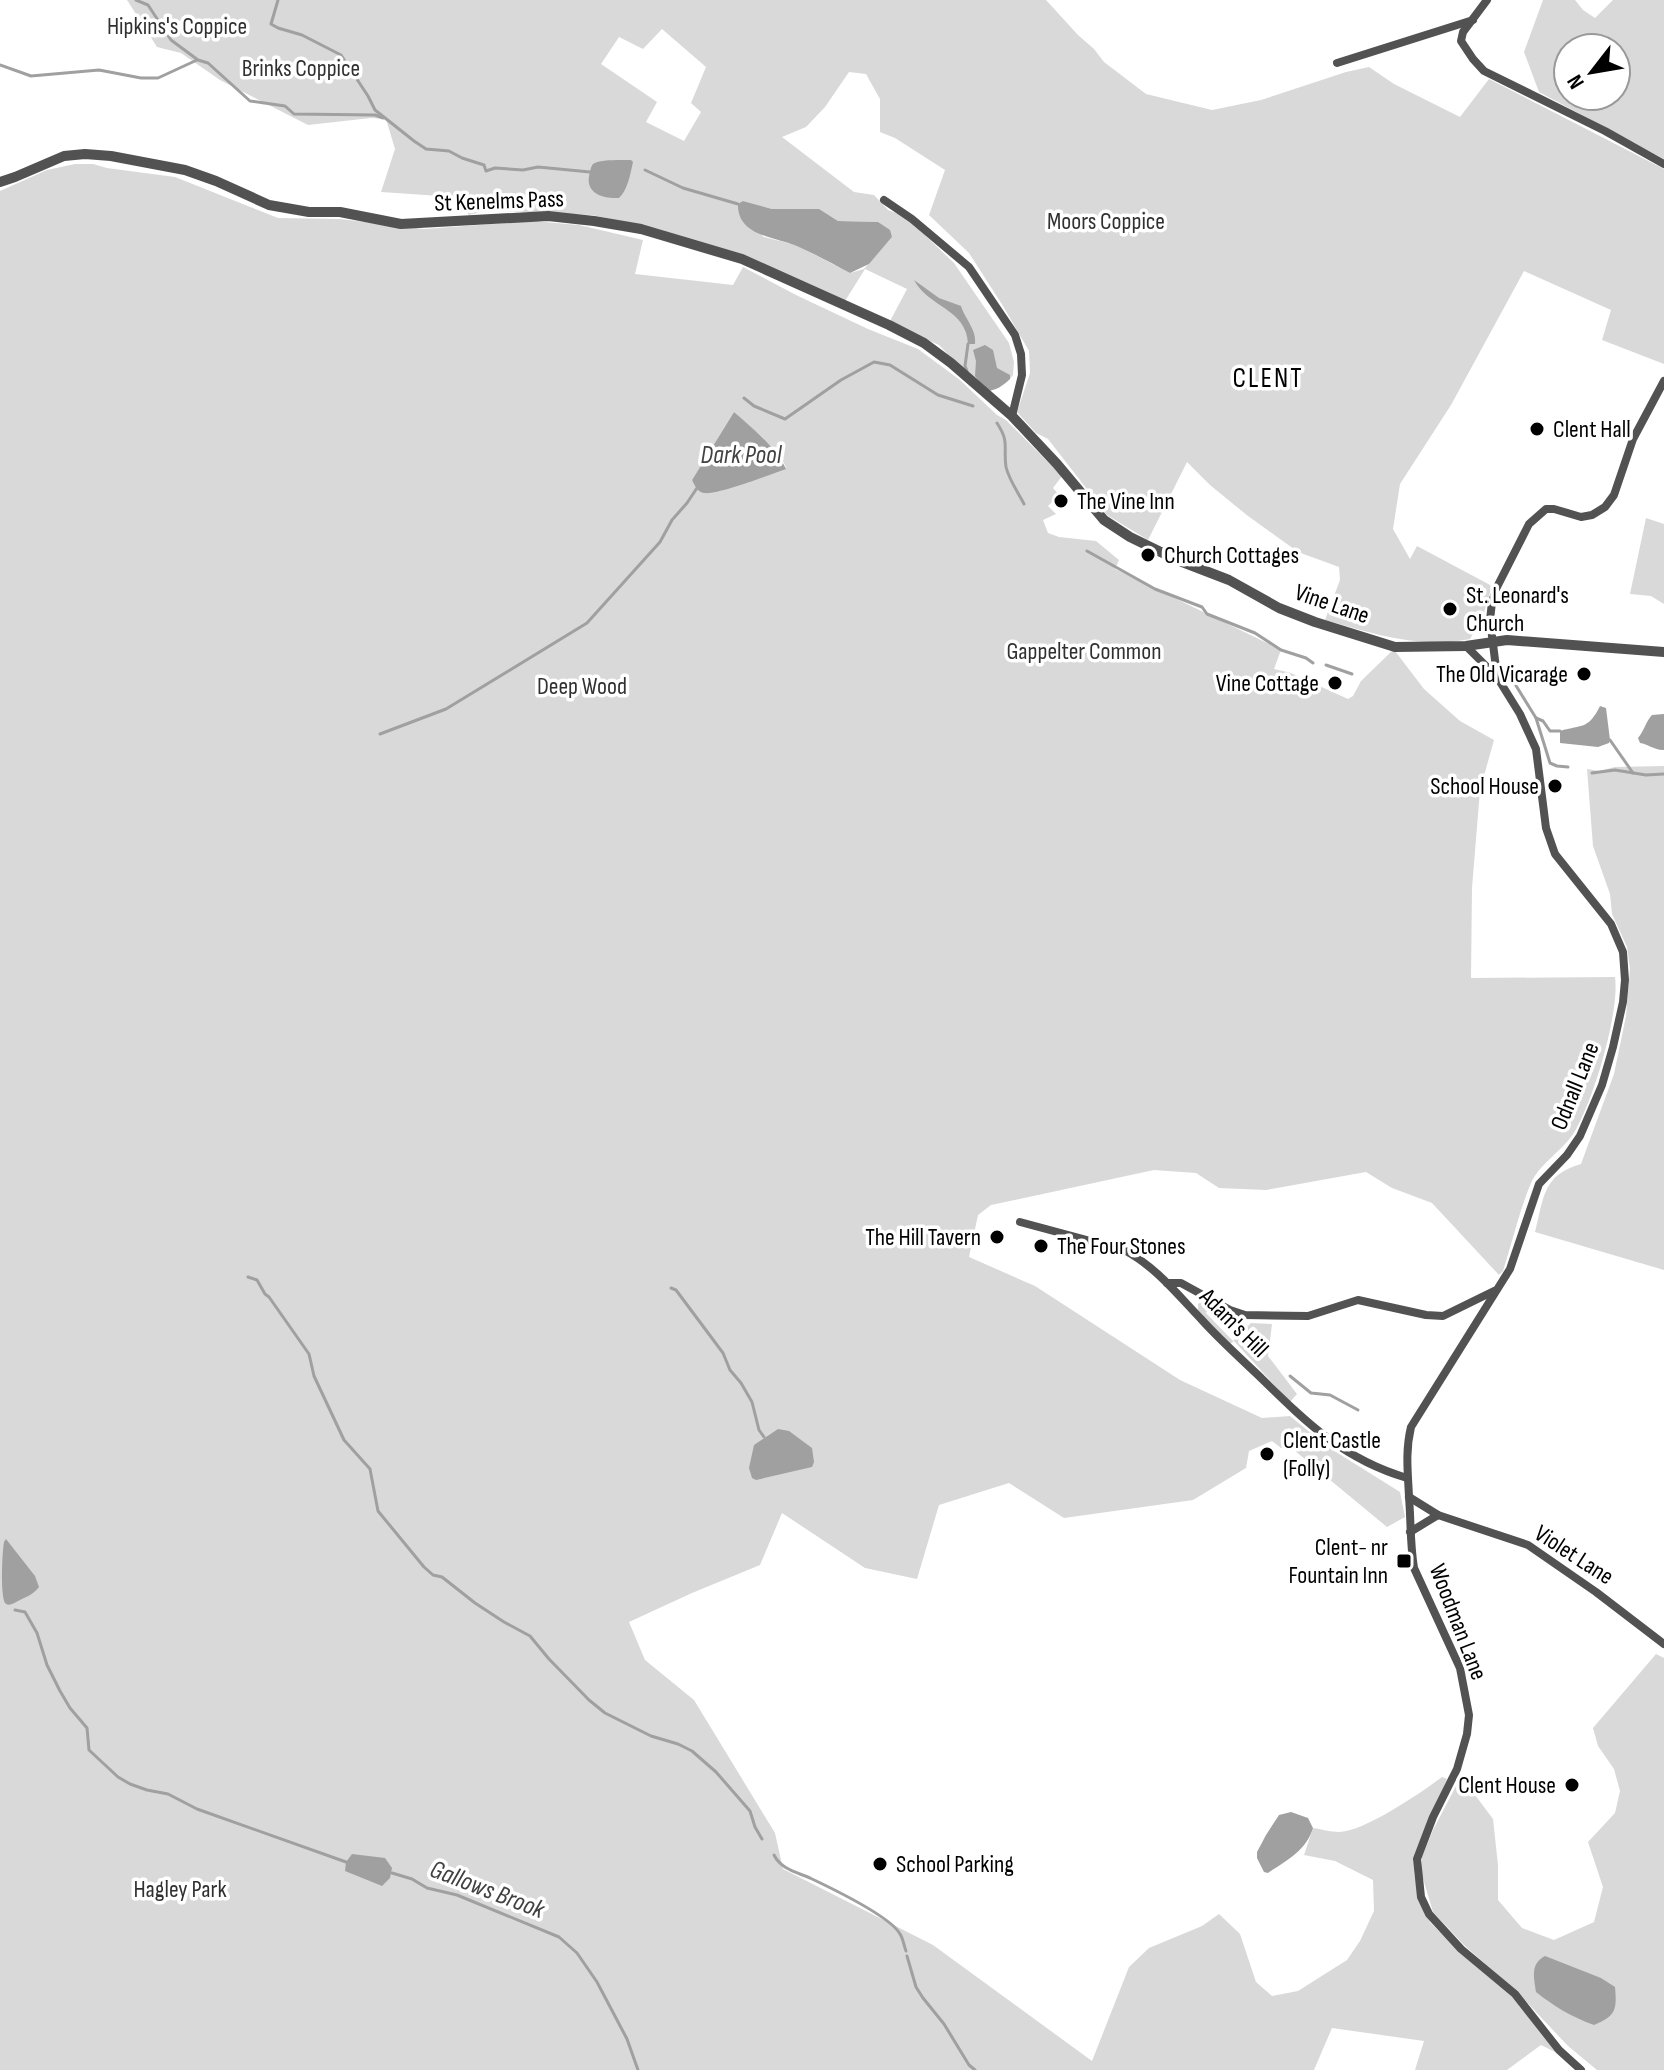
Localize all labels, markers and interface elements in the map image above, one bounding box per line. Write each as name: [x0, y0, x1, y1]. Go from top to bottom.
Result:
park label: Hipkins's Coppice: [107, 12, 247, 41]
north arrow: [1552, 32, 1632, 112]
park label: Brinks Coppice: [242, 54, 360, 83]
text: N: [1562, 70, 1591, 94]
street label: St Kenelms Pass: [434, 184, 564, 218]
park label: Moors Coppice: [1047, 207, 1165, 236]
district label: CLENT: [1232, 362, 1304, 395]
place label: Clent Hall: [1553, 415, 1631, 444]
marker: Clent Hall: [1528, 420, 1546, 438]
water label: Dark Pool: [701, 440, 783, 471]
place label: The Vine Inn: [1077, 487, 1175, 516]
marker: The Vine Inn: [1052, 492, 1070, 510]
place label: Church Cottages: [1164, 541, 1299, 570]
marker: Church Cottages: [1139, 546, 1157, 564]
street label: Vine Lane: [1291, 578, 1373, 630]
place label: St. Leonard's Church: [1466, 581, 1569, 638]
marker: St. Leonard's Church: [1441, 600, 1459, 618]
park label: Gappelter Common: [1007, 637, 1162, 666]
place label: The Old Vicarage: [1436, 660, 1568, 689]
marker: The Old Vicarage: [1575, 665, 1593, 683]
place label: Vine Cottage: [1216, 669, 1319, 698]
park label: Deep Wood: [537, 672, 627, 701]
marker: Vine Cottage: [1326, 674, 1344, 692]
place label: School House: [1430, 772, 1539, 801]
marker: School House: [1546, 777, 1564, 795]
street label: Odnall Lane: [1544, 1038, 1606, 1134]
place label: The Hill Tavern: [865, 1223, 981, 1252]
marker: The Hill Tavern: [988, 1228, 1006, 1246]
place label: The Four Stones: [1057, 1232, 1186, 1261]
marker: The Four Stones: [1032, 1237, 1050, 1255]
street label: Adam's Hill: [1193, 1282, 1274, 1363]
place label: Clent Castle (Folly): [1283, 1426, 1381, 1483]
marker: Clent Castle (Folly): [1258, 1445, 1276, 1463]
street label: Violet Lane: [1529, 1519, 1619, 1591]
place label: Clent- nr Fountain Inn: [1288, 1533, 1388, 1590]
marker: Clent- nr Fountain Inn: [1395, 1552, 1413, 1570]
street label: Woodman Lane: [1423, 1560, 1493, 1684]
place label: Clent House: [1458, 1771, 1556, 1800]
marker: Clent House: [1563, 1776, 1581, 1794]
place label: School Parking: [896, 1850, 1014, 1879]
water label: Gallows Brook: [425, 1854, 550, 1926]
marker: School Parking: [871, 1855, 889, 1873]
park label: Hagley Park: [133, 1875, 227, 1904]

